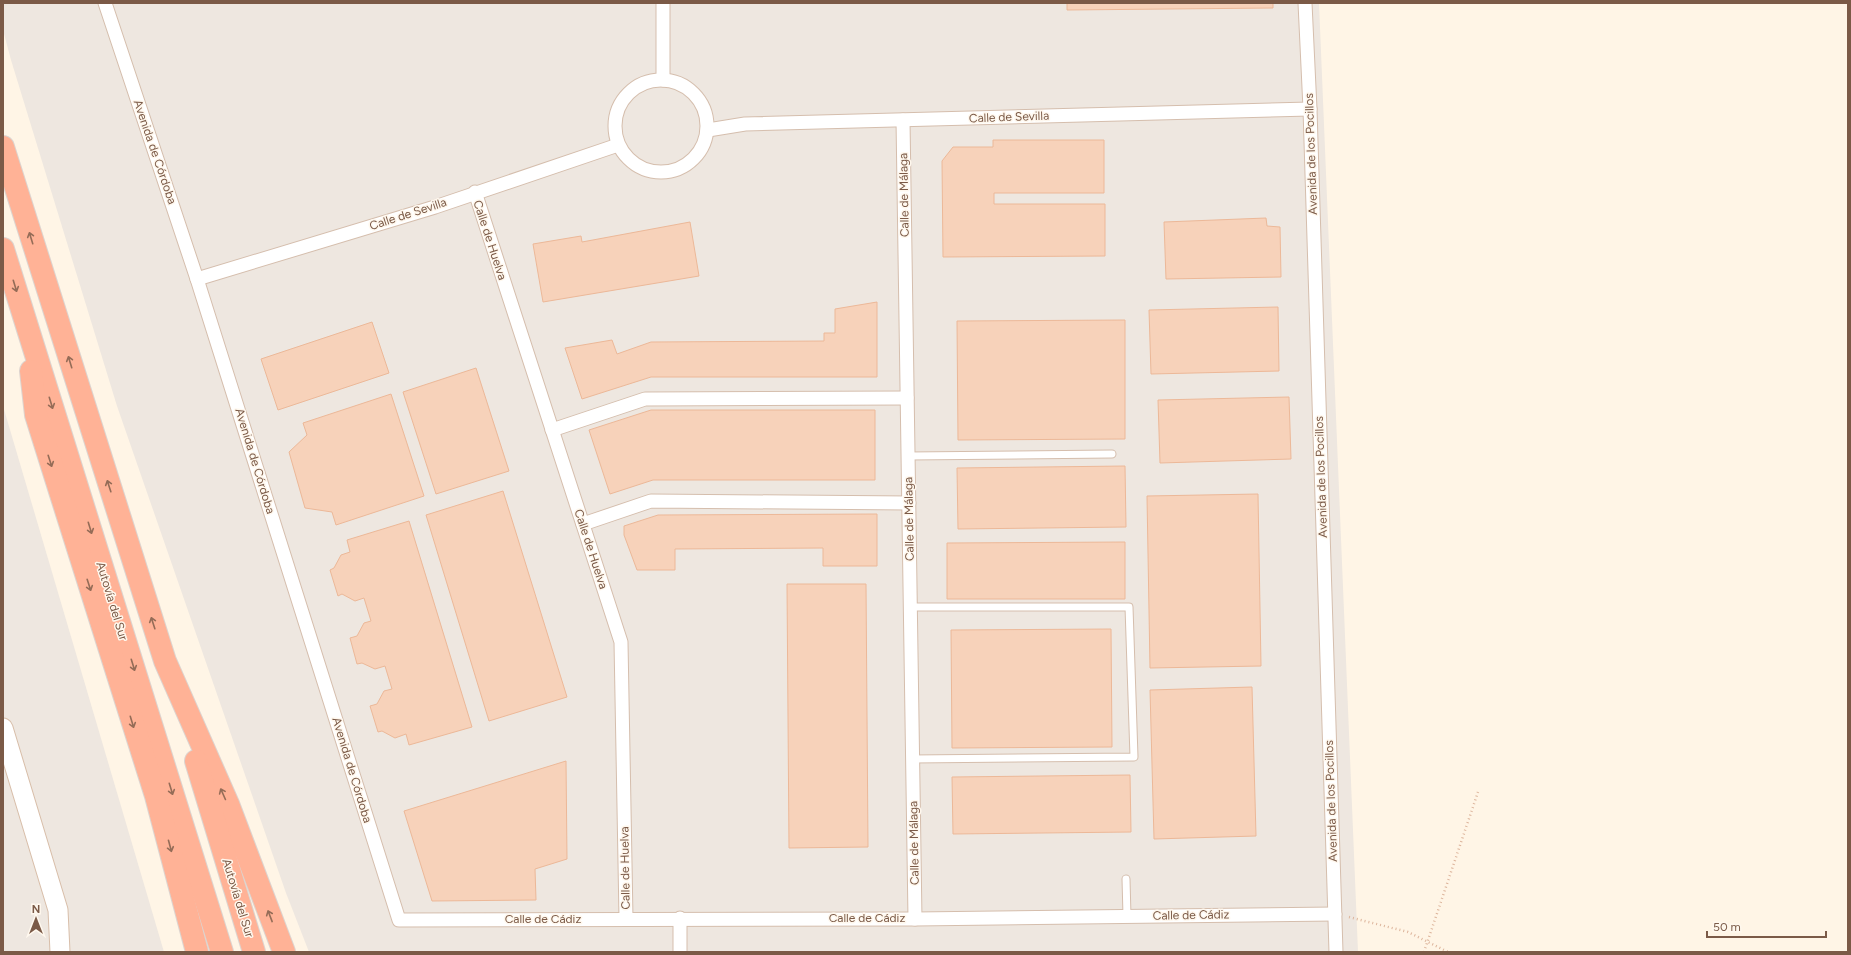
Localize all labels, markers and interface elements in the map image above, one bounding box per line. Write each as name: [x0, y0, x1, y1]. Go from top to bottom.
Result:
street label: Avenida de los Pocillos: [1302, 92, 1320, 215]
street label: Avenida de Córdoba: [131, 98, 179, 206]
street label: Calle de Sevilla: [969, 109, 1049, 125]
street label: Calle de Málaga: [896, 153, 912, 237]
street label: Calle de Sevilla: [368, 195, 448, 233]
street label: Calle de Huelva: [470, 198, 510, 282]
one-way arrow: [27, 232, 35, 244]
one-way arrow: [12, 280, 19, 293]
one-way arrow: [66, 356, 73, 369]
one-way arrow: [48, 397, 55, 410]
street label: Avenida de Córdoba: [232, 407, 278, 515]
street label: Avenida de los Pocillos: [1312, 415, 1330, 538]
one-way arrow: [47, 454, 54, 467]
street label: Calle de Málaga: [901, 477, 917, 561]
one-way arrow: [105, 480, 112, 493]
street label: Calle de Huelva: [571, 507, 611, 591]
one-way arrow: [87, 521, 94, 534]
street label: Autovía del Sur: [93, 560, 131, 642]
one-way arrow: [86, 578, 93, 591]
one-way arrow: [149, 617, 156, 630]
one-way arrow: [129, 659, 137, 671]
one-way arrow: [129, 715, 136, 728]
street label: Avenida de Córdoba: [329, 716, 375, 824]
street label: Avenida de los Pocillos: [1322, 739, 1340, 862]
one-way arrow: [168, 783, 175, 796]
one-way arrow: [219, 789, 227, 801]
street label: Calle de Málaga: [906, 801, 922, 885]
street label: Calle de Huelva: [617, 826, 633, 910]
one-way arrow: [166, 840, 174, 853]
street label: Autovía del Sur: [219, 857, 257, 939]
north arrow: [16, 899, 56, 939]
text: N: [32, 903, 40, 916]
street label: Calle de Cádiz: [1153, 907, 1230, 923]
one-way arrow: [265, 910, 273, 922]
street label: Calle de Cádiz: [829, 911, 905, 925]
street label: Calle de Cádiz: [505, 912, 581, 926]
scale bar: [1707, 913, 1826, 939]
text: 50 m: [1713, 920, 1741, 934]

